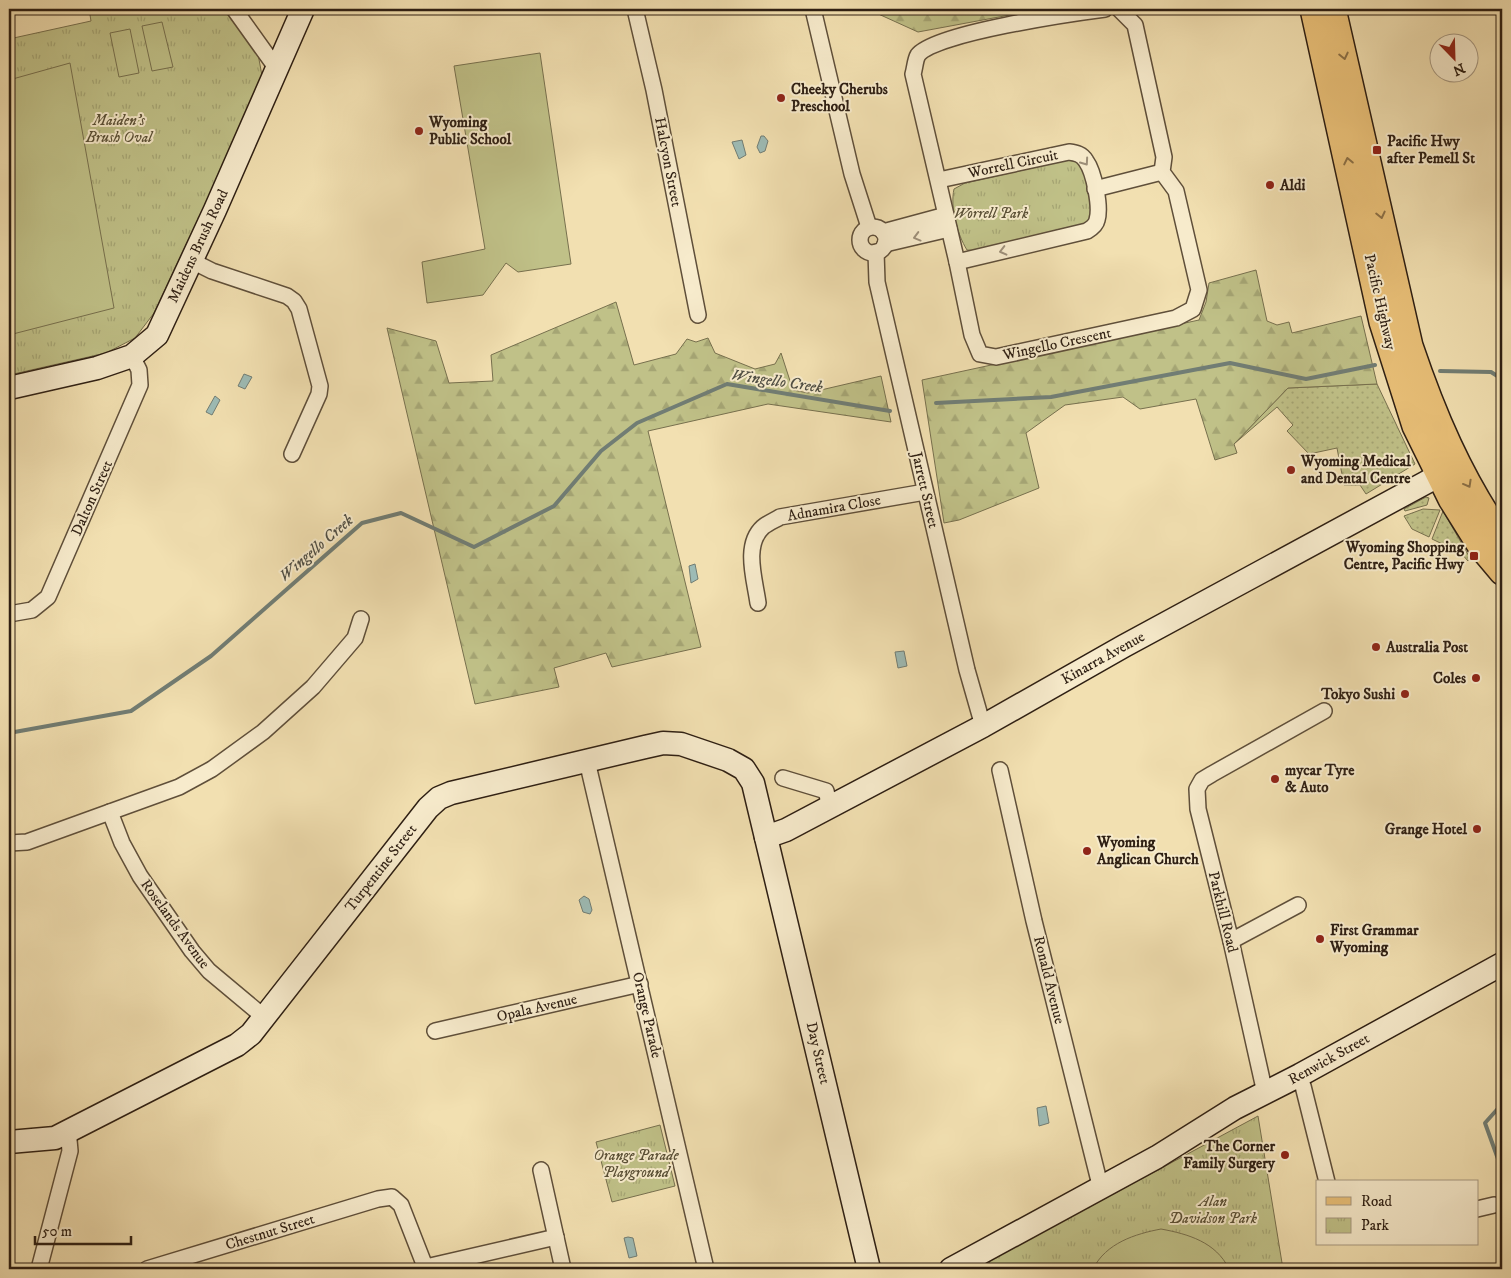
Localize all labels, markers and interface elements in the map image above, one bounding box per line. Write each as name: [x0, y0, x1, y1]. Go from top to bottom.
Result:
north arrow: [1428, 32, 1478, 82]
one-way arrow: [1338, 52, 1349, 61]
text: N: [1449, 59, 1467, 80]
place label: Cheeky Cherubs Preschool: [791, 80, 888, 116]
marker: Cheeky Cherubs Preschool: [775, 92, 787, 104]
park label: Maiden's Brush Oval: [85, 111, 154, 147]
place label: Wyoming Public School: [428, 113, 512, 149]
street label: Halcyon Street: [650, 116, 686, 209]
marker: Wyoming Public School: [413, 125, 425, 137]
place label: Pacific Hwy after Pemell St: [1387, 132, 1475, 168]
marker: Pacific Hwy after Pemell St: [1371, 144, 1383, 156]
street label: Worrell Circuit: [965, 145, 1060, 183]
one-way arrow: [1079, 156, 1088, 166]
one-way arrow: [1343, 157, 1354, 166]
place label: Aldi: [1279, 176, 1306, 195]
marker: Aldi: [1264, 179, 1276, 191]
street label: Maidens Brush Road: [163, 186, 233, 306]
park label: Worrell Park: [954, 204, 1029, 223]
one-way arrow: [1375, 210, 1386, 219]
one-way arrow: [914, 231, 922, 241]
one-way arrow: [999, 245, 1008, 256]
street label: Pacific Highway: [1360, 252, 1400, 353]
street label: Wingello Crescent: [1000, 323, 1113, 365]
water label: Wingello Creek: [730, 365, 824, 397]
street label: Jarrett Street: [907, 448, 943, 530]
place label: Wyoming Medical and Dental Centre: [1300, 452, 1411, 488]
street label: Dalton Street: [67, 457, 117, 539]
marker: Wyoming Medical and Dental Centre: [1285, 464, 1297, 476]
one-way arrow: [1462, 479, 1472, 488]
street label: Adnamira Close: [786, 490, 882, 526]
water label: Wingello Creek: [275, 510, 357, 586]
place label: Wyoming Shopping Centre, Pacific Hwy: [1344, 538, 1465, 574]
marker: Wyoming Shopping Centre, Pacific Hwy: [1468, 550, 1480, 562]
street label: Kinarra Avenue: [1058, 627, 1148, 689]
place label: Australia Post: [1385, 638, 1468, 657]
marker: Australia Post: [1370, 641, 1382, 653]
place label: Coles: [1433, 669, 1466, 688]
marker: Coles: [1470, 672, 1482, 684]
place label: Tokyo Sushi: [1320, 685, 1395, 704]
marker: Tokyo Sushi: [1399, 688, 1411, 700]
place label: mycar Tyre & Auto: [1285, 761, 1355, 797]
marker: mycar Tyre & Auto: [1269, 773, 1281, 785]
street label: Turpentine Street: [341, 820, 421, 916]
place label: Grange Hotel: [1385, 820, 1467, 839]
marker: Grange Hotel: [1471, 823, 1483, 835]
place label: Wyoming Anglican Church: [1096, 833, 1199, 869]
marker: Wyoming Anglican Church: [1081, 845, 1093, 857]
street label: Parkhill Road: [1204, 869, 1242, 955]
street label: Roselands Avenue: [136, 876, 214, 972]
place label: First Grammar Wyoming: [1329, 921, 1419, 957]
marker: First Grammar Wyoming: [1314, 933, 1326, 945]
street label: Ronald Avenue: [1029, 934, 1069, 1026]
street label: Orange Parade: [628, 970, 666, 1060]
street label: Opala Avenue: [495, 990, 579, 1026]
street label: Day Street: [802, 1020, 834, 1086]
street label: Renwick Street: [1285, 1029, 1373, 1089]
place label: The Corner Family Surgery: [1183, 1137, 1276, 1173]
park label: Orange Parade Playground: [593, 1146, 679, 1182]
marker: The Corner Family Surgery: [1279, 1149, 1291, 1161]
legend: [1316, 1180, 1478, 1246]
park label: Alan Davidson Park: [1169, 1192, 1258, 1228]
text: Road: [1361, 1192, 1393, 1211]
street label: Chestnut Street: [223, 1209, 317, 1255]
scale bar: [35, 1213, 131, 1245]
text: Park: [1361, 1216, 1390, 1235]
text: 50 m: [42, 1222, 72, 1241]

